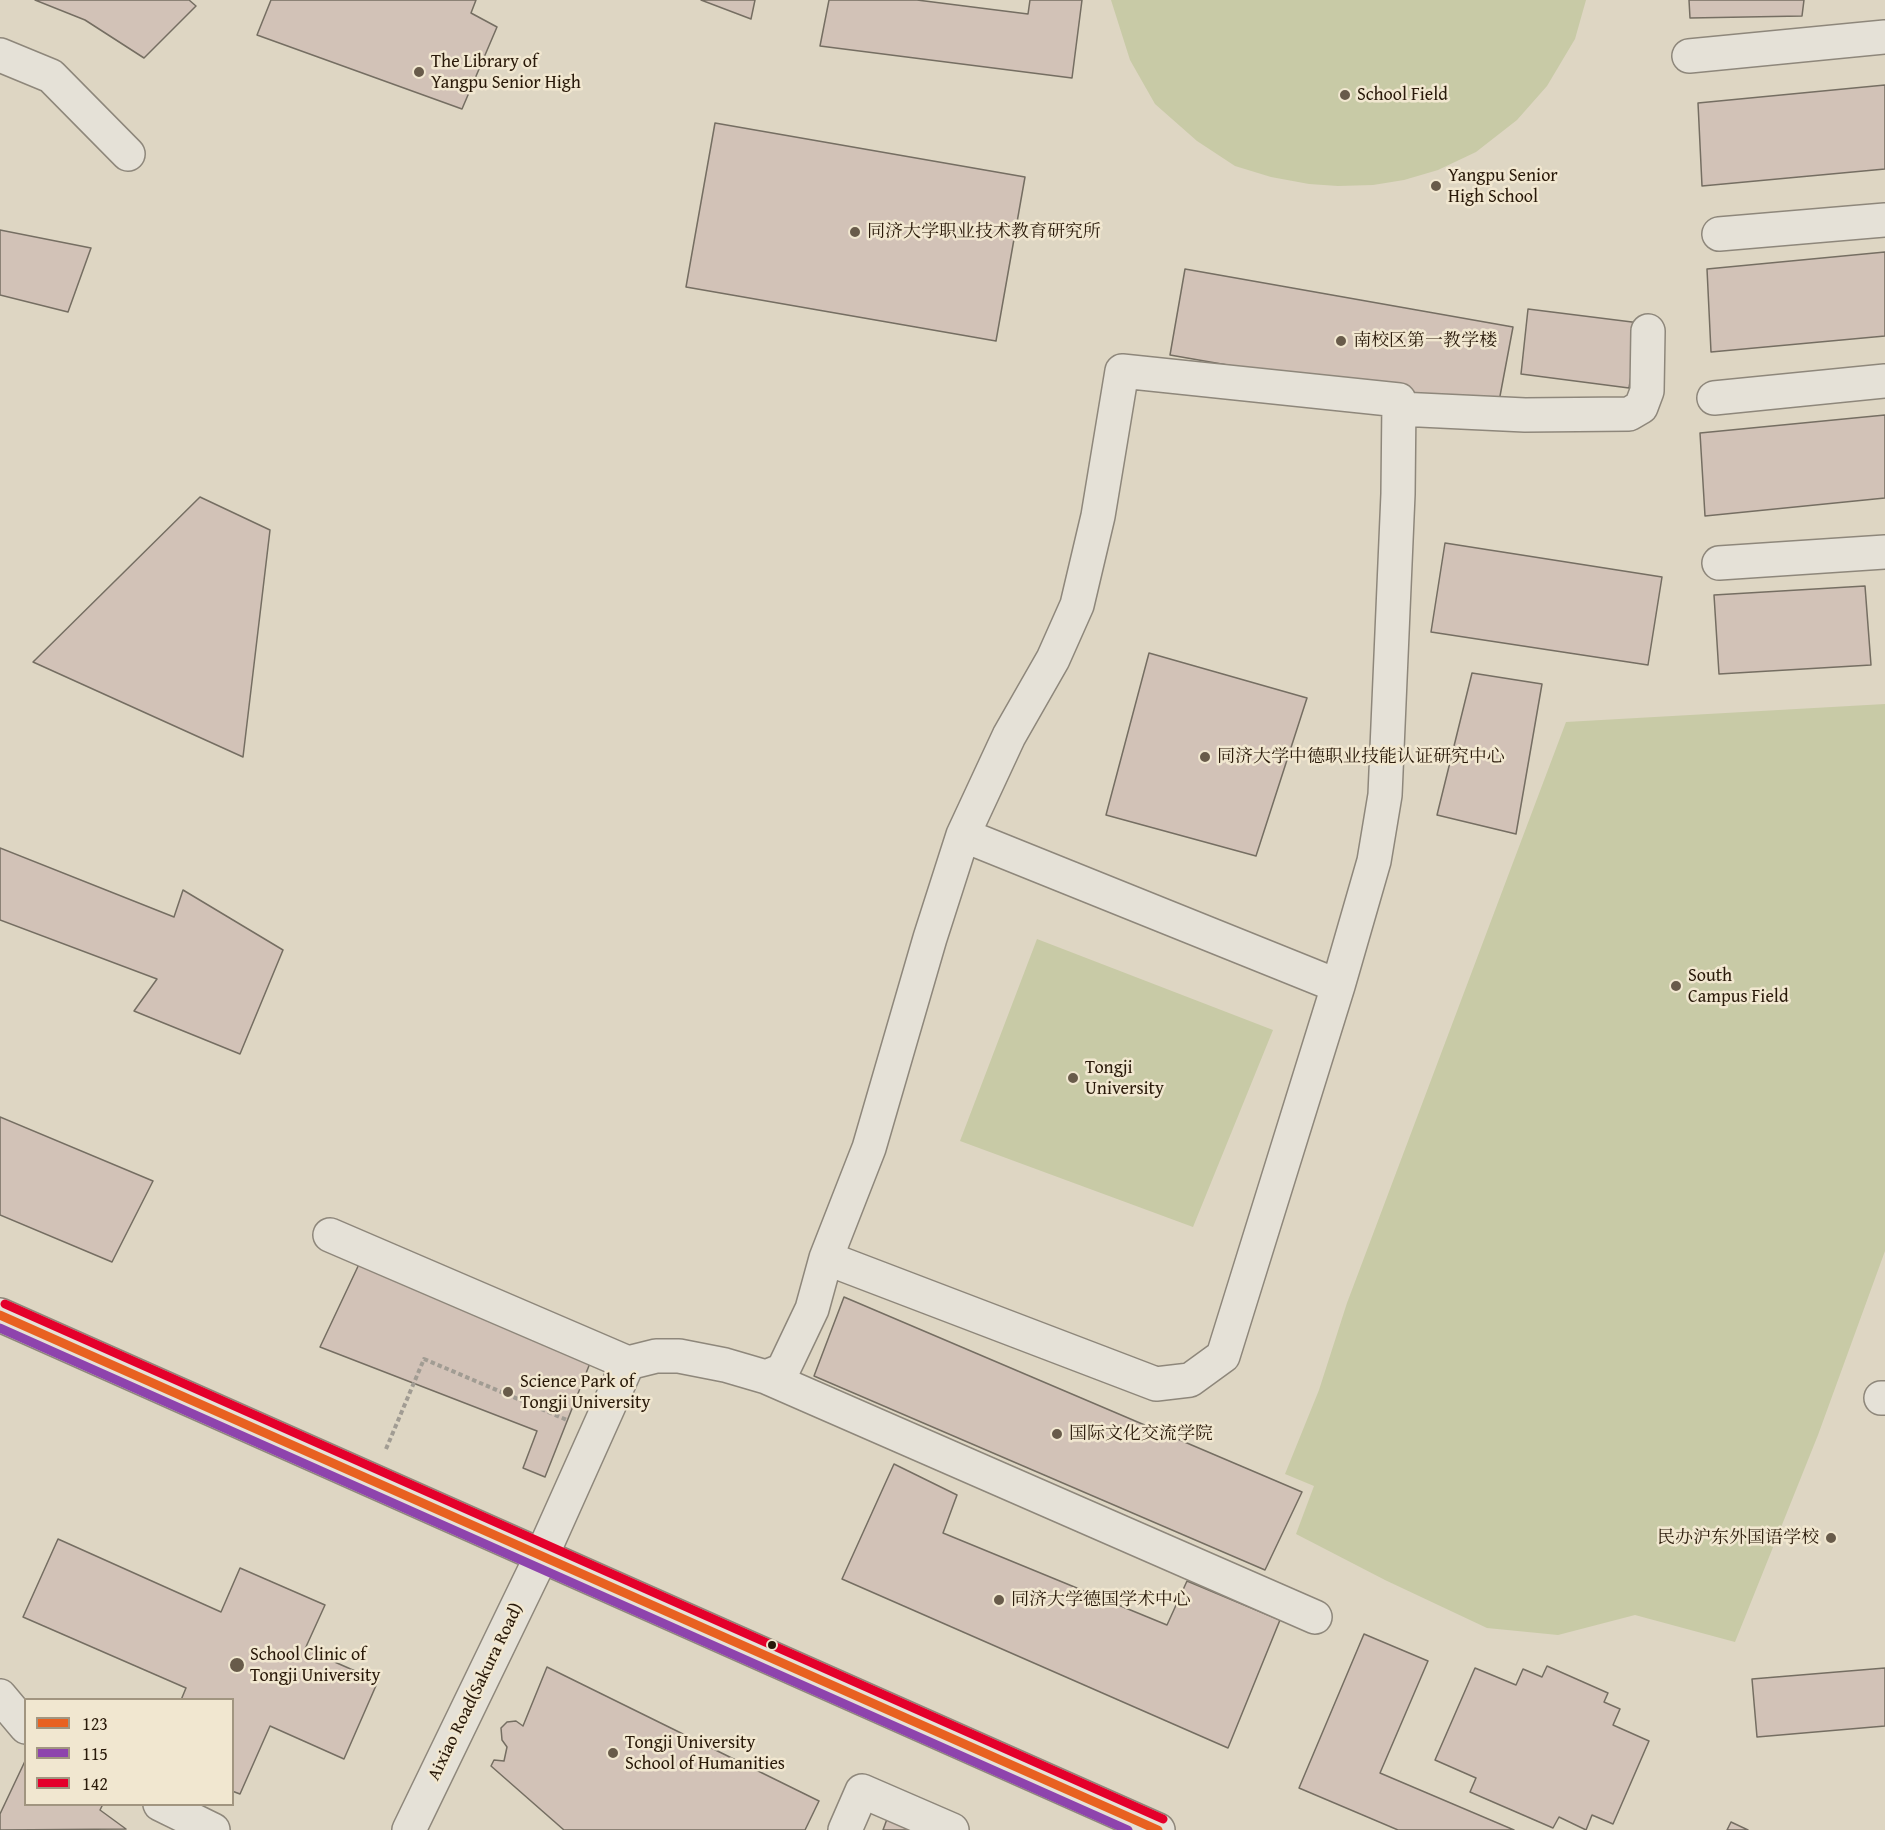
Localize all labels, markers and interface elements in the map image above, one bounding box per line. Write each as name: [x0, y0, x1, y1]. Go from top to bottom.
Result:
place label: The Library of Yangpu Senior High: [431, 51, 581, 94]
marker: The Library of Yangpu Senior High: [412, 65, 426, 79]
place label: School Field: [1357, 84, 1448, 106]
marker: School Field: [1338, 88, 1352, 102]
place label: Yangpu Senior High School: [1448, 165, 1558, 207]
marker: Yangpu Senior High School: [1429, 179, 1443, 193]
place label: 同济大学职业技术教育研究所: [867, 221, 1101, 243]
marker: 同济大学职业技术教育研究所: [848, 225, 862, 239]
place label: 南校区第一教学楼: [1353, 330, 1497, 352]
marker: 南校区第一教学楼: [1334, 334, 1348, 348]
place label: 同济大学中德职业技能认证研究中心: [1217, 746, 1505, 768]
marker: 同济大学中德职业技能认证研究中心: [1198, 750, 1212, 764]
place label: South Campus Field: [1688, 965, 1788, 1008]
marker: South Campus Field: [1669, 979, 1683, 993]
place label: Tongji University: [1085, 1057, 1164, 1100]
marker: Tongji University: [1066, 1071, 1080, 1085]
place label: Science Park of Tongji University: [520, 1371, 650, 1414]
marker: Science Park of Tongji University: [501, 1385, 515, 1399]
place label: 国际文化交流学院: [1069, 1423, 1213, 1445]
marker: 国际文化交流学院: [1050, 1427, 1064, 1441]
place label: 民办沪东外国语学校: [1657, 1527, 1819, 1549]
marker: 民办沪东外国语学校: [1824, 1531, 1838, 1545]
place label: 同济大学德国学术中心: [1011, 1589, 1191, 1611]
marker: 同济大学德国学术中心: [992, 1593, 1006, 1607]
street label: Aixiao Road(Sakura Road): [424, 1600, 528, 1784]
unlabelled marker: [766, 1639, 778, 1651]
place label: School Clinic of Tongji University: [250, 1644, 380, 1686]
marker: School Clinic of Tongji University: [228, 1656, 246, 1674]
legend: [24, 1698, 234, 1806]
text: 123: [82, 1710, 108, 1737]
place label: Tongji University School of Humanities: [625, 1732, 785, 1774]
text: 115: [82, 1740, 108, 1767]
marker: Tongji University School of Humanities: [606, 1746, 620, 1760]
text: 142: [82, 1770, 108, 1797]

